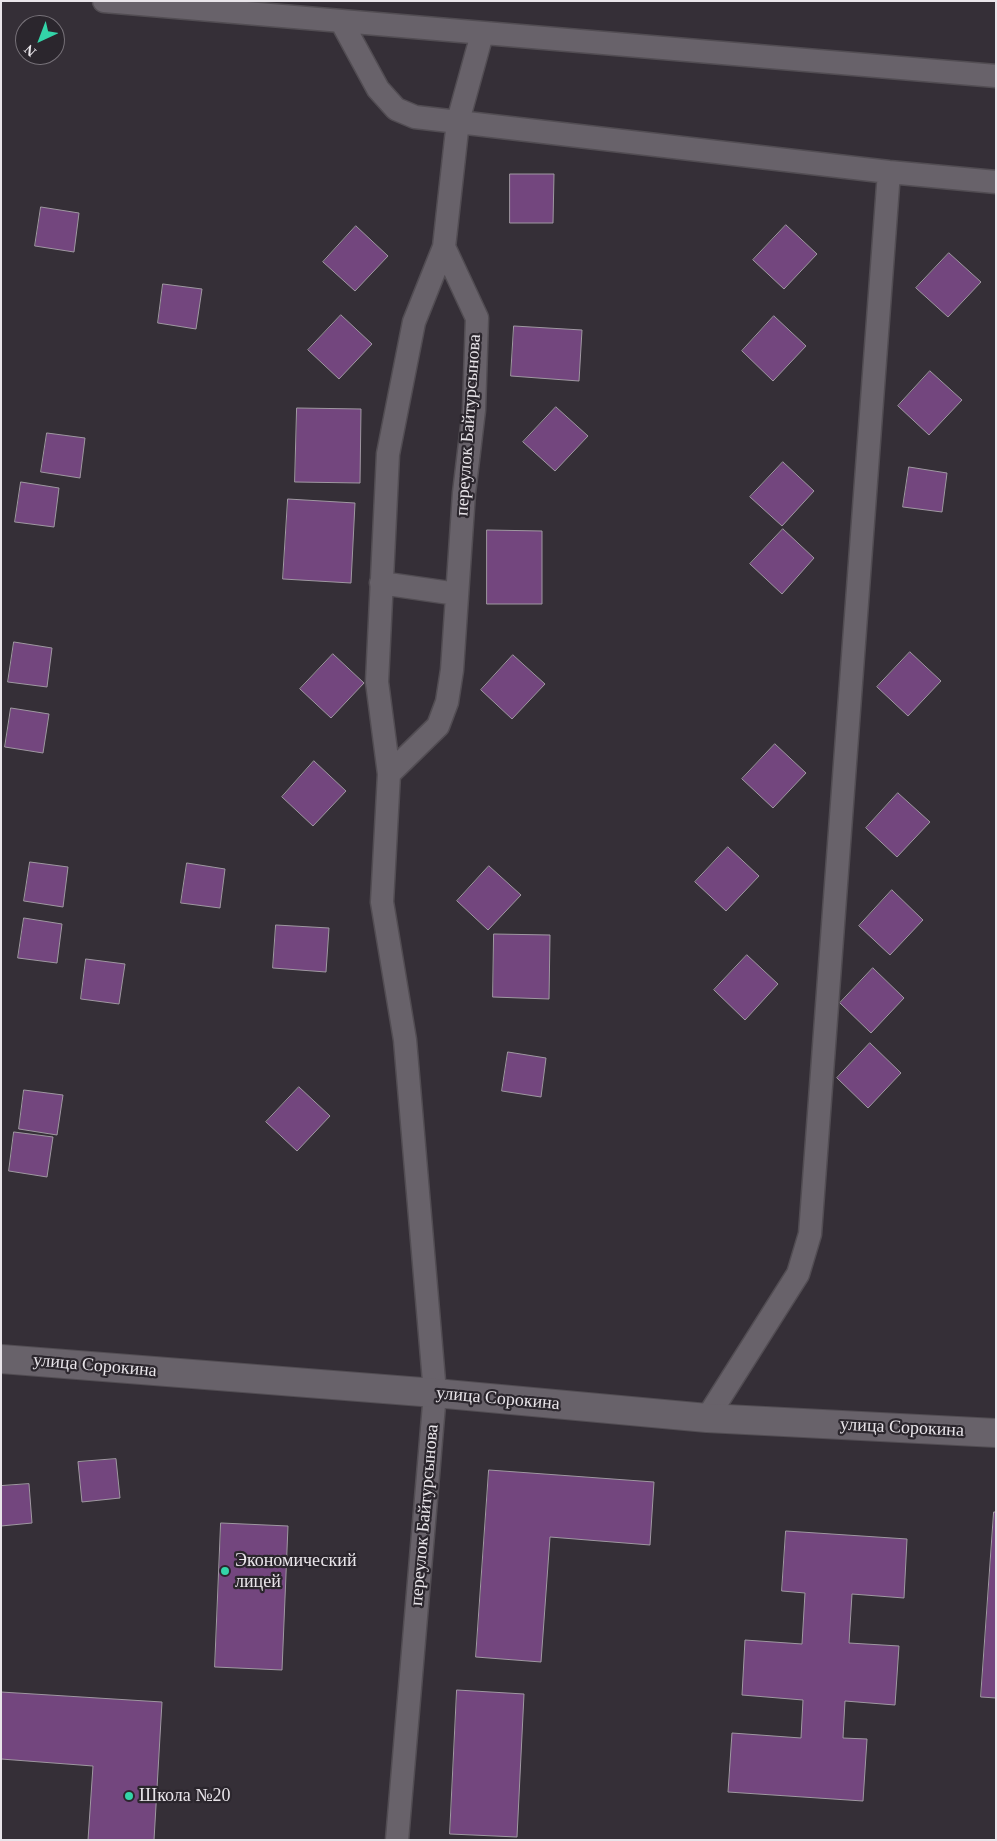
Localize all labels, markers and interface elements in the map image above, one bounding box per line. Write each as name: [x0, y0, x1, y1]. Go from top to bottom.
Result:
north arrow: [15, 15, 65, 65]
text: N: [21, 42, 39, 60]
street label: переулок Байтурсынова: [452, 333, 486, 517]
street label: улица Сорокина: [32, 1350, 158, 1382]
street label: улица Сорокина: [435, 1383, 561, 1415]
street label: улица Сорокина: [840, 1414, 964, 1442]
street label: переулок Байтурсынова: [406, 1423, 444, 1607]
place label: Экономический лицей: [235, 1550, 357, 1592]
marker: Экономический лицей: [219, 1565, 231, 1577]
place label: Школа №20: [139, 1785, 230, 1807]
marker: Школа №20: [123, 1790, 135, 1802]

